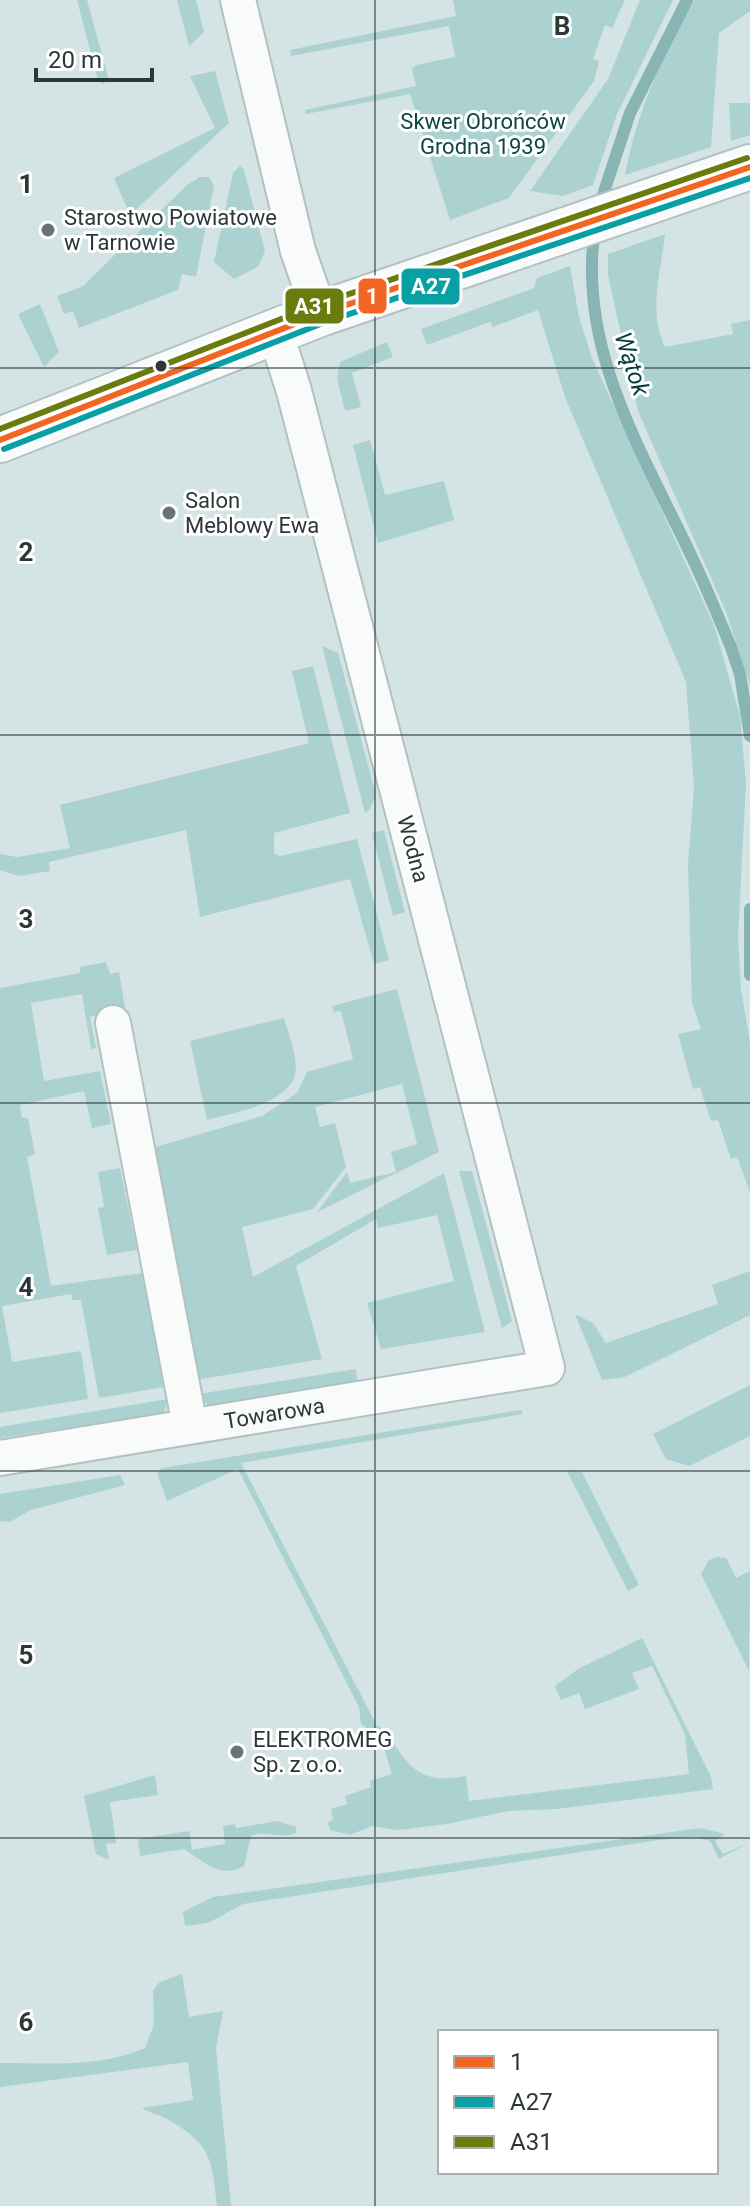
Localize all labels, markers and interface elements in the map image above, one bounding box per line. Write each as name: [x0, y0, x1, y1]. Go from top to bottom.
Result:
text: B: [554, 11, 570, 41]
scale bar: [36, 32, 152, 82]
text: 20 m: [48, 46, 102, 74]
park label: Skwer Obrońców Grodna 1939: [400, 109, 566, 159]
text: 1: [19, 169, 33, 199]
place label: Starostwo Powiatowe w Tarnowie: [64, 205, 277, 255]
marker: Starostwo Powiatowe w Tarnowie: [39, 221, 57, 239]
line badge: A27: [400, 267, 461, 306]
text: A27: [411, 274, 451, 299]
line badge: 1: [357, 277, 388, 315]
text: 1: [366, 284, 378, 309]
line badge: A31: [284, 287, 345, 325]
text: A31: [294, 294, 334, 319]
water label: Wątok: [609, 329, 656, 401]
unlabelled marker: [153, 358, 169, 374]
place label: Salon Meblowy Ewa: [185, 488, 319, 538]
marker: Salon Meblowy Ewa: [160, 504, 178, 522]
text: 2: [19, 537, 33, 567]
street label: Wodna: [392, 813, 434, 885]
text: 3: [19, 904, 33, 934]
text: 4: [19, 1272, 34, 1302]
street label: Towarowa: [222, 1392, 326, 1433]
text: 5: [19, 1640, 33, 1670]
place label: ELEKTROMEG Sp. z o.o.: [253, 1727, 392, 1777]
marker: ELEKTROMEG Sp. z o.o.: [228, 1743, 246, 1761]
text: 6: [19, 2007, 34, 2037]
legend: [438, 2030, 718, 2174]
text: 1: [510, 2048, 524, 2076]
text: A27: [510, 2088, 553, 2116]
text: A31: [510, 2128, 553, 2156]

